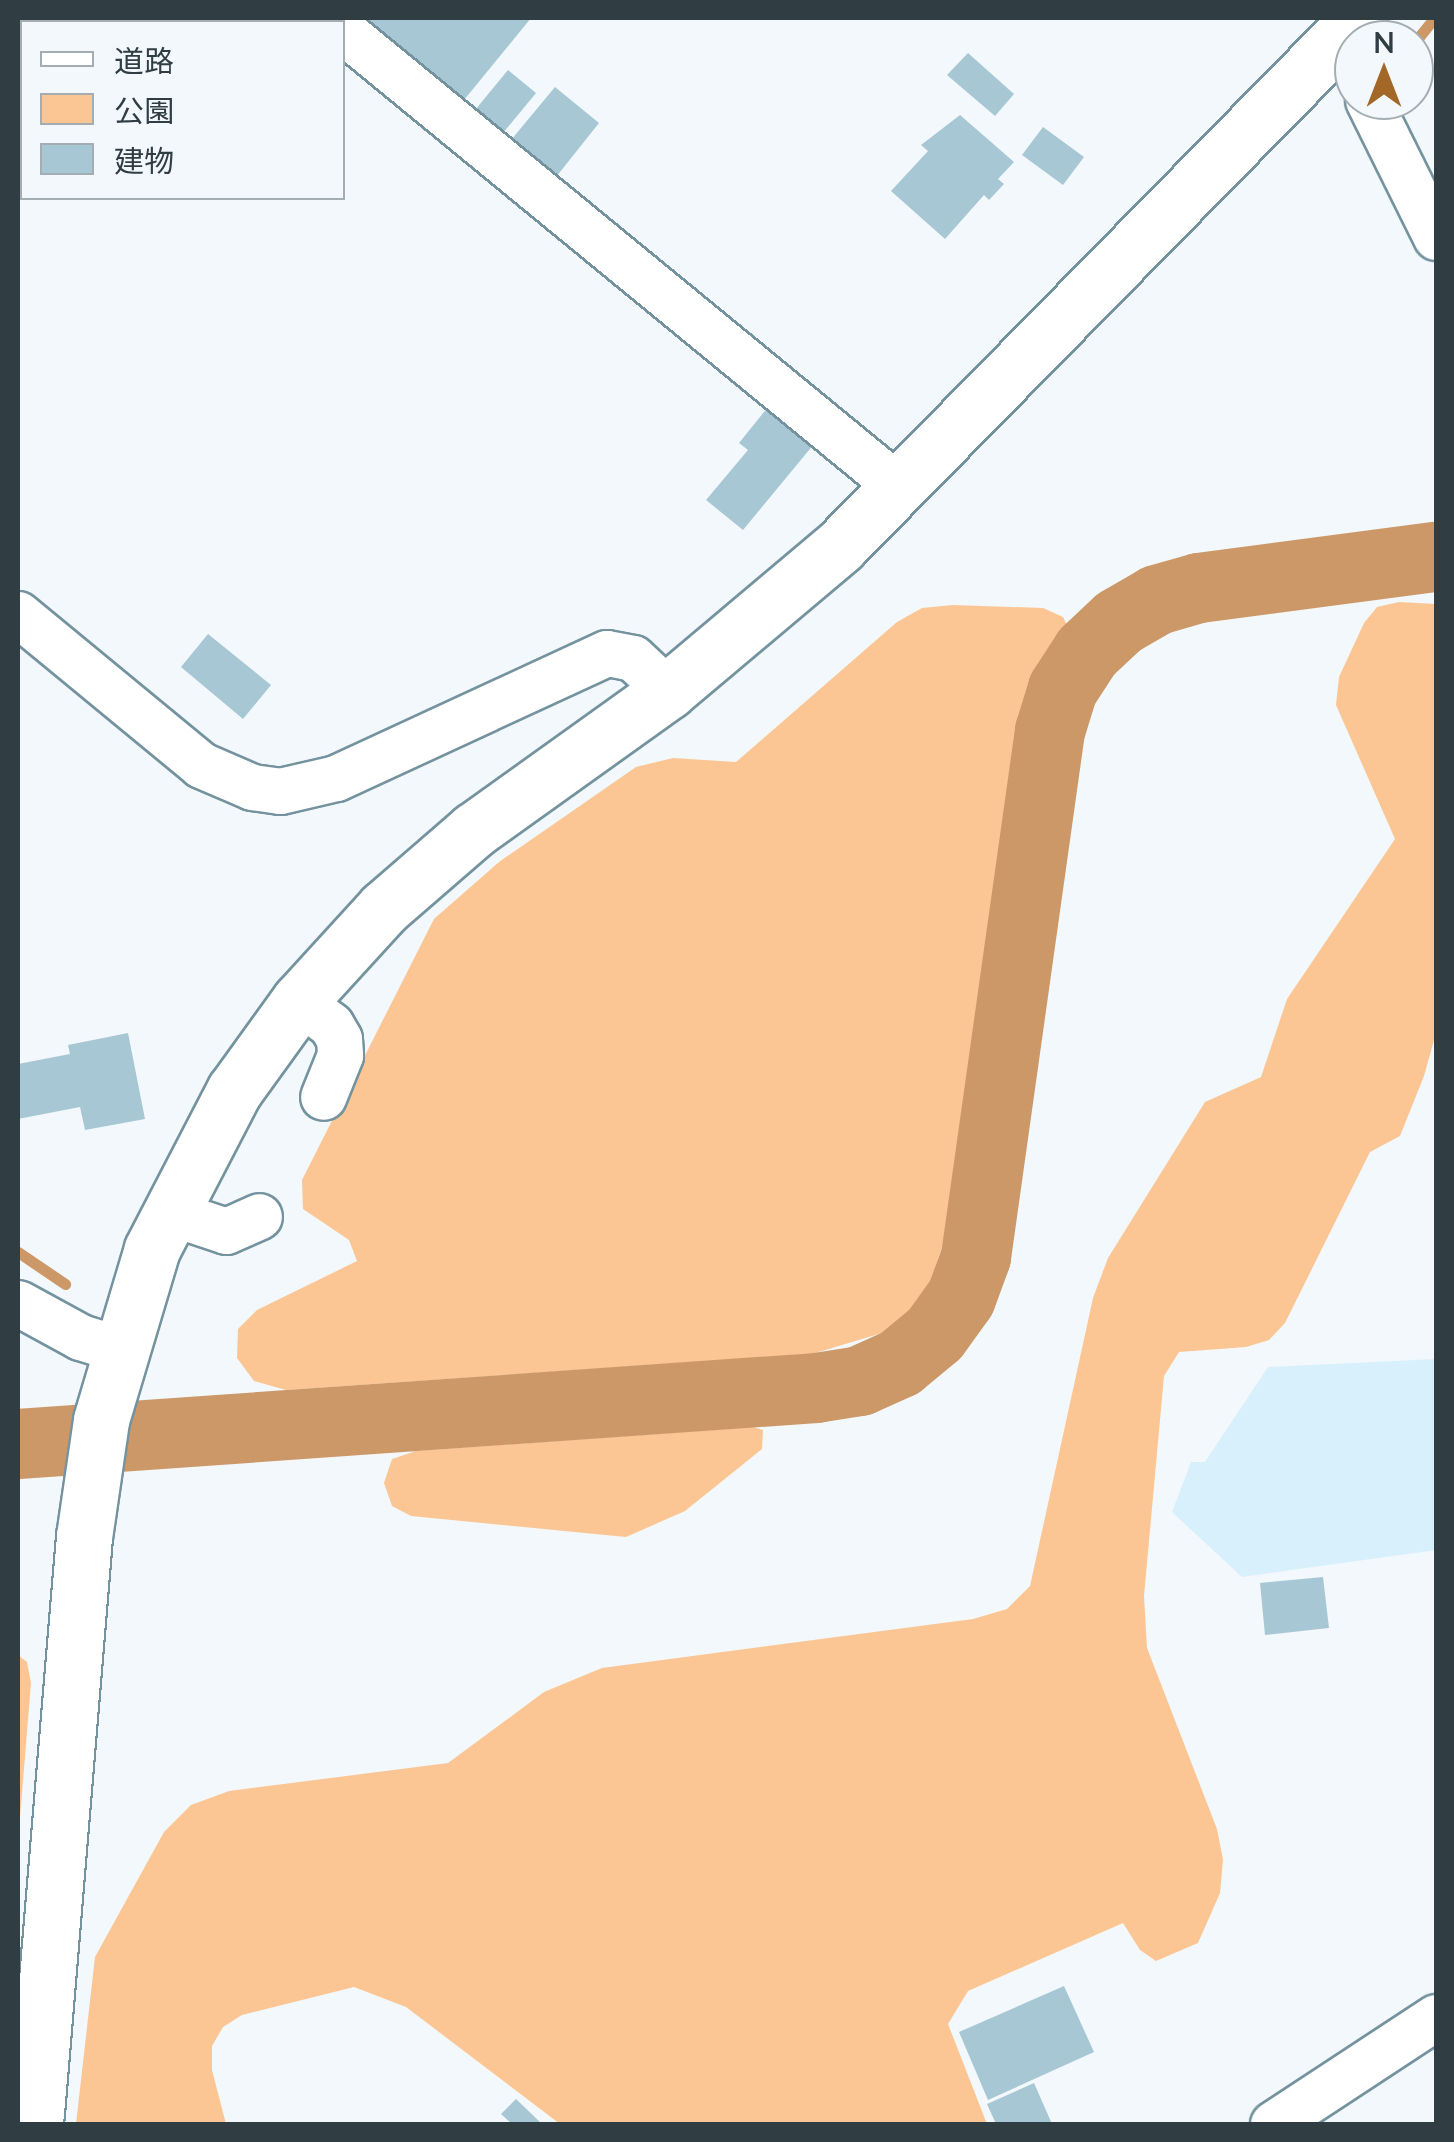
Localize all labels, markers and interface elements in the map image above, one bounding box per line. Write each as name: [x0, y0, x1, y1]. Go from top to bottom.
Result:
legend: [20, 20, 345, 200]
north arrow: [1334, 20, 1434, 120]
text: N: [1373, 25, 1395, 59]
text: 道路: [114, 42, 174, 78]
text: 公園: [114, 92, 174, 128]
text: 建物: [114, 142, 174, 178]

